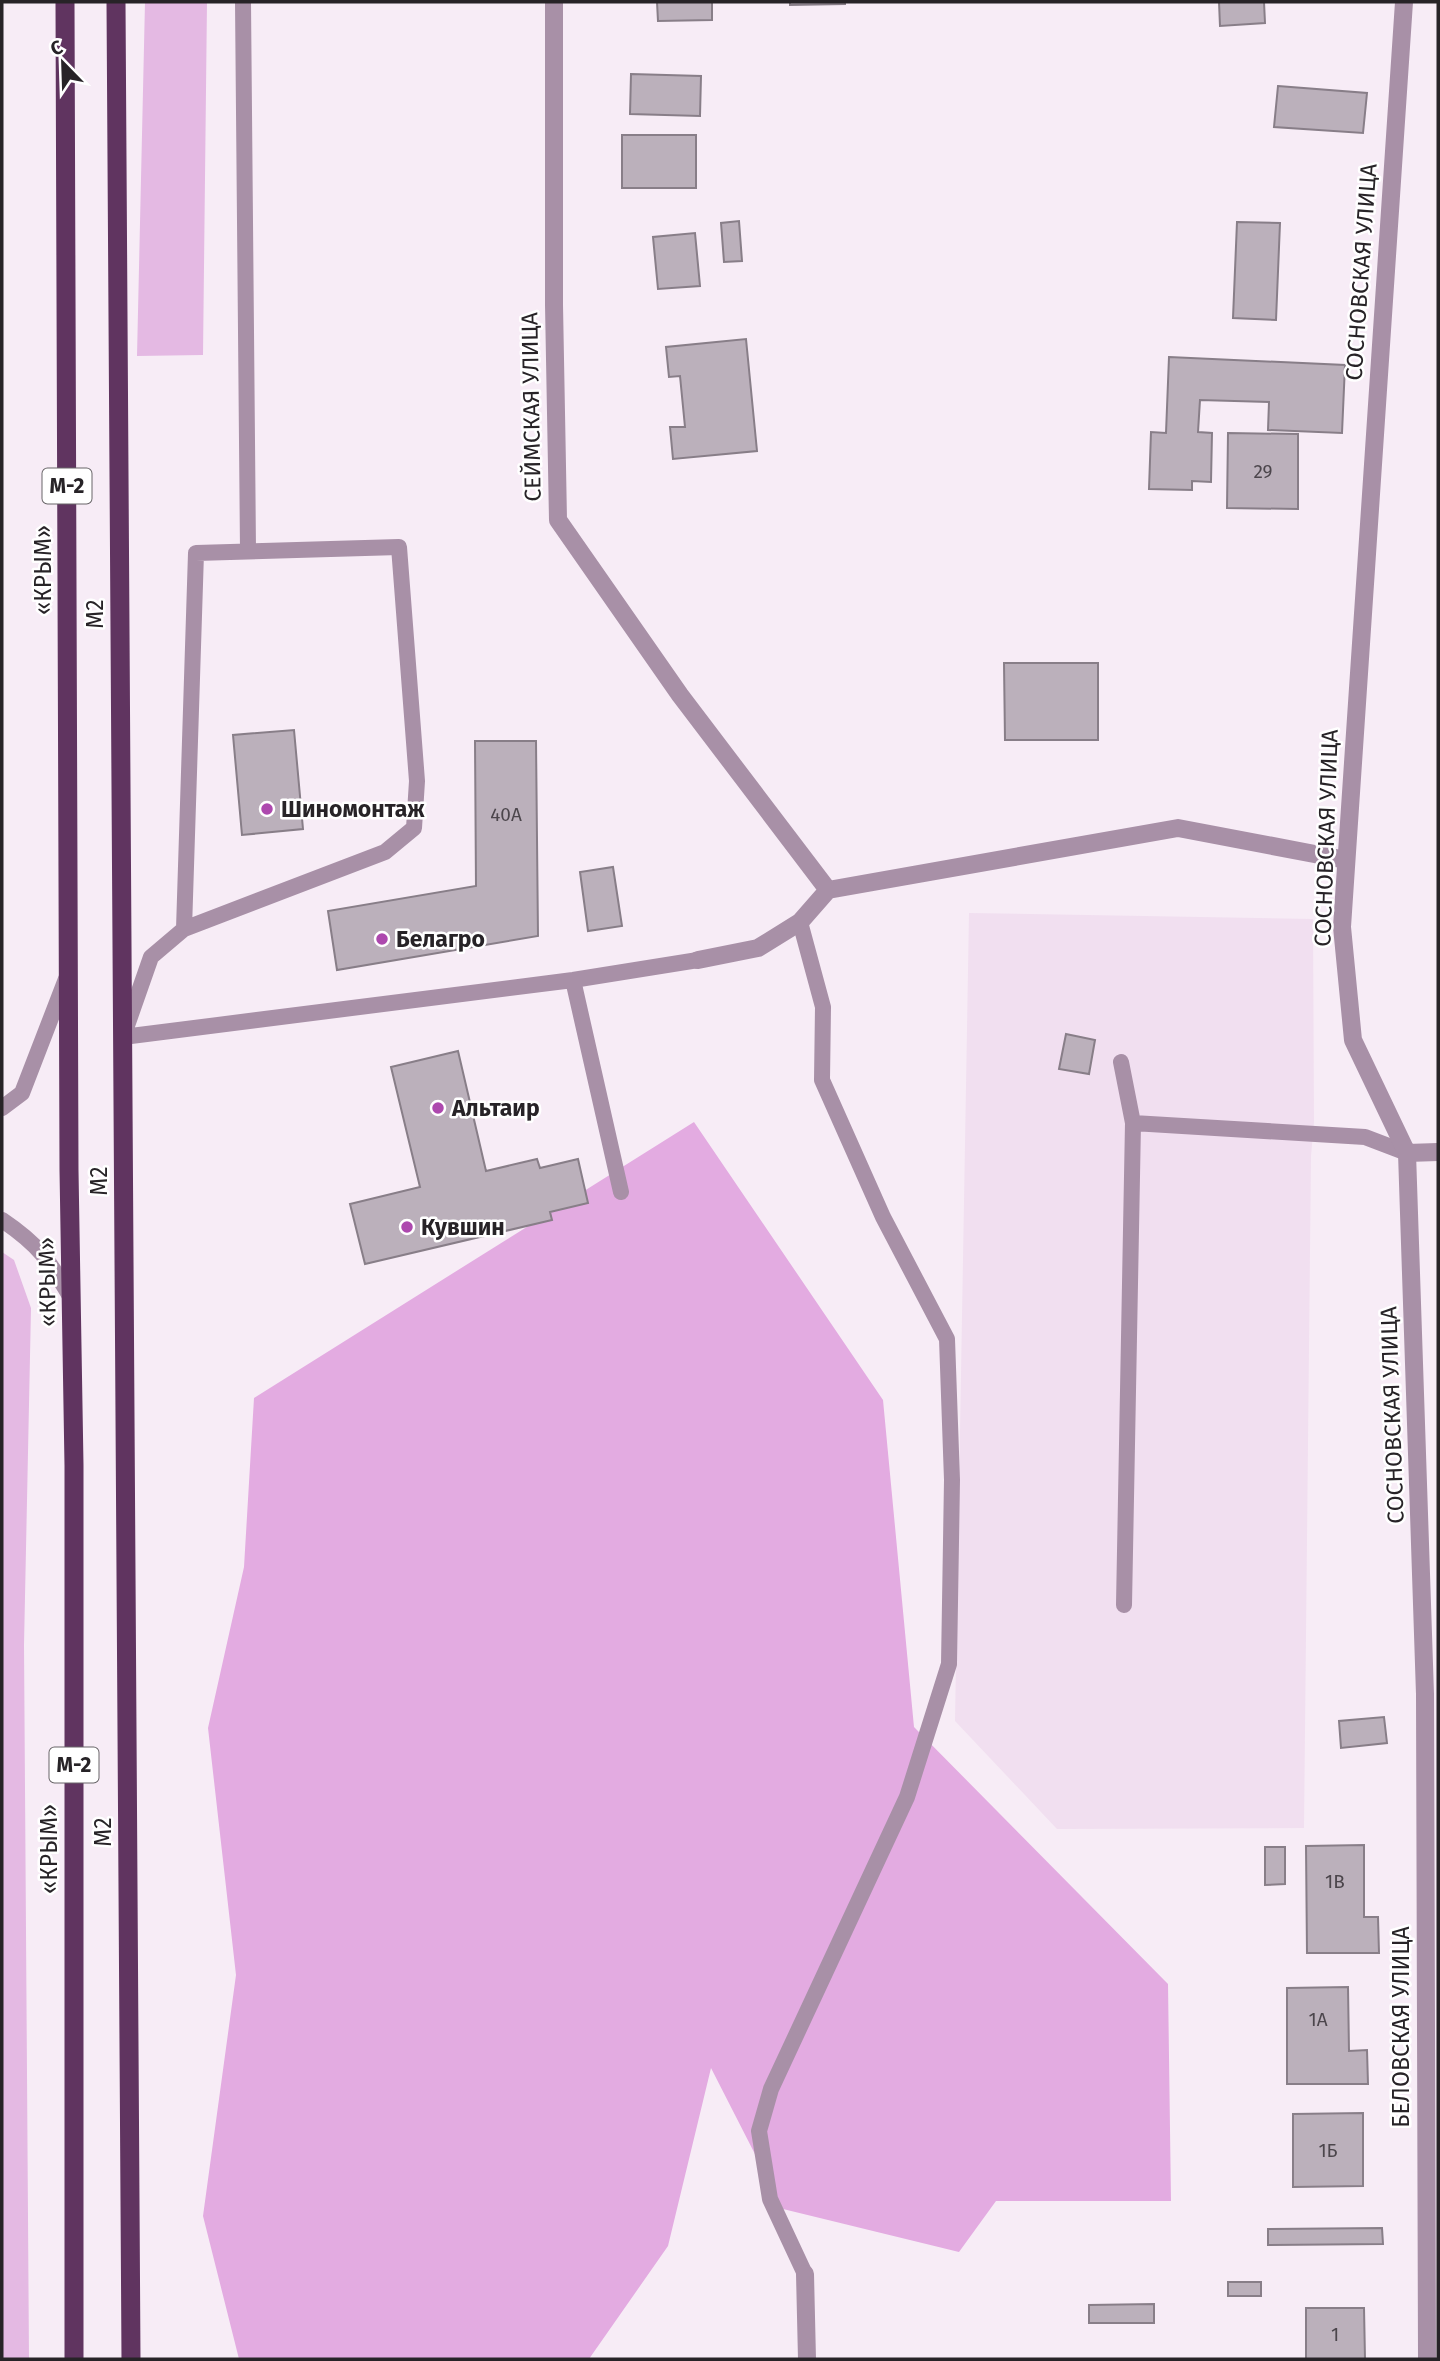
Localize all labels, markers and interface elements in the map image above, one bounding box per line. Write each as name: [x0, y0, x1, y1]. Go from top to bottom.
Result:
north arrow: [28, 28, 98, 98]
text: С: [47, 35, 66, 61]
street label: СОСНОВСКАЯ УЛИЦА: [1339, 162, 1383, 382]
street label: СЕЙМСКАЯ УЛИЦА: [515, 311, 547, 502]
house number: 29: [1253, 460, 1273, 483]
road number: М-2: [42, 468, 92, 504]
street label: «КРЫМ»: [29, 525, 57, 615]
street label: М2: [81, 599, 109, 629]
street label: СОСНОВСКАЯ УЛИЦА: [1308, 728, 1344, 947]
place label: Шиномонтаж: [281, 795, 425, 823]
marker: Шиномонтаж: [259, 801, 275, 817]
house number: 40А: [490, 803, 522, 826]
place label: Белагро: [396, 925, 485, 953]
marker: Белагро: [374, 931, 390, 947]
place label: Альтаир: [451, 1094, 540, 1122]
marker: Альтаир: [430, 1100, 446, 1116]
street label: М2: [85, 1166, 113, 1196]
place label: Кувшин: [421, 1213, 505, 1241]
marker: Кувшин: [399, 1219, 415, 1235]
street label: «КРЫМ»: [32, 1237, 62, 1327]
street label: СОСНОВСКАЯ УЛИЦА: [1374, 1305, 1410, 1524]
road number: М-2: [50, 1748, 98, 1782]
street label: «КРЫМ»: [35, 1804, 63, 1894]
street label: М2: [89, 1817, 117, 1847]
house number: 1В: [1325, 1870, 1345, 1893]
street label: БЕЛОВСКАЯ УЛИЦА: [1387, 1925, 1415, 2128]
house number: 1А: [1308, 2008, 1328, 2031]
house number: 1Б: [1318, 2139, 1338, 2162]
house number: 1: [1331, 2323, 1339, 2346]

